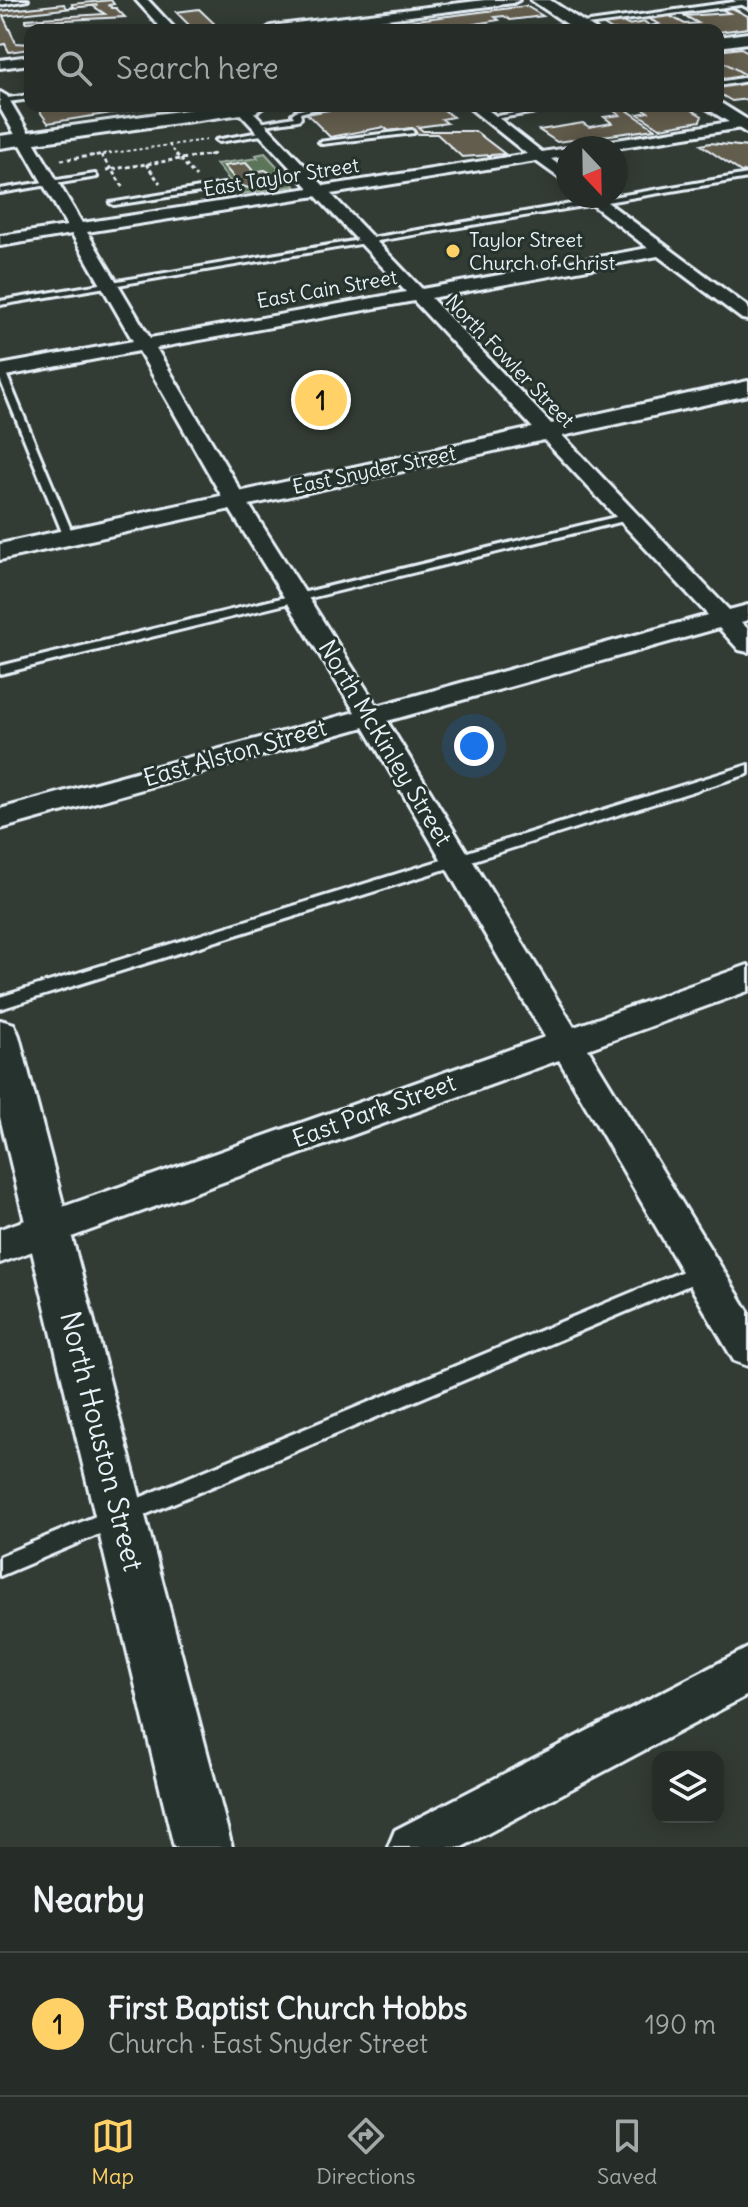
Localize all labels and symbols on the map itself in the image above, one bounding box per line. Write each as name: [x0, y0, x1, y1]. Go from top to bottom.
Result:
north arrow: [556, 136, 628, 208]
street label: East Taylor Street: [201, 152, 361, 201]
place label: Taylor Street Church of Christ: [469, 227, 616, 275]
marker: Taylor Street Church of Christ: [444, 242, 462, 260]
street label: East Cain Street: [255, 264, 399, 313]
street label: North Fowler Street: [441, 289, 580, 432]
pin: 1: [295, 370, 347, 430]
street label: East Snyder Street: [290, 440, 458, 499]
street label: North McKinley Street: [313, 634, 459, 851]
street label: East Alston Street: [140, 712, 330, 793]
your location: [454, 726, 494, 766]
street label: East Park Street: [288, 1067, 459, 1153]
street label: North Houston Street: [52, 1307, 152, 1575]

